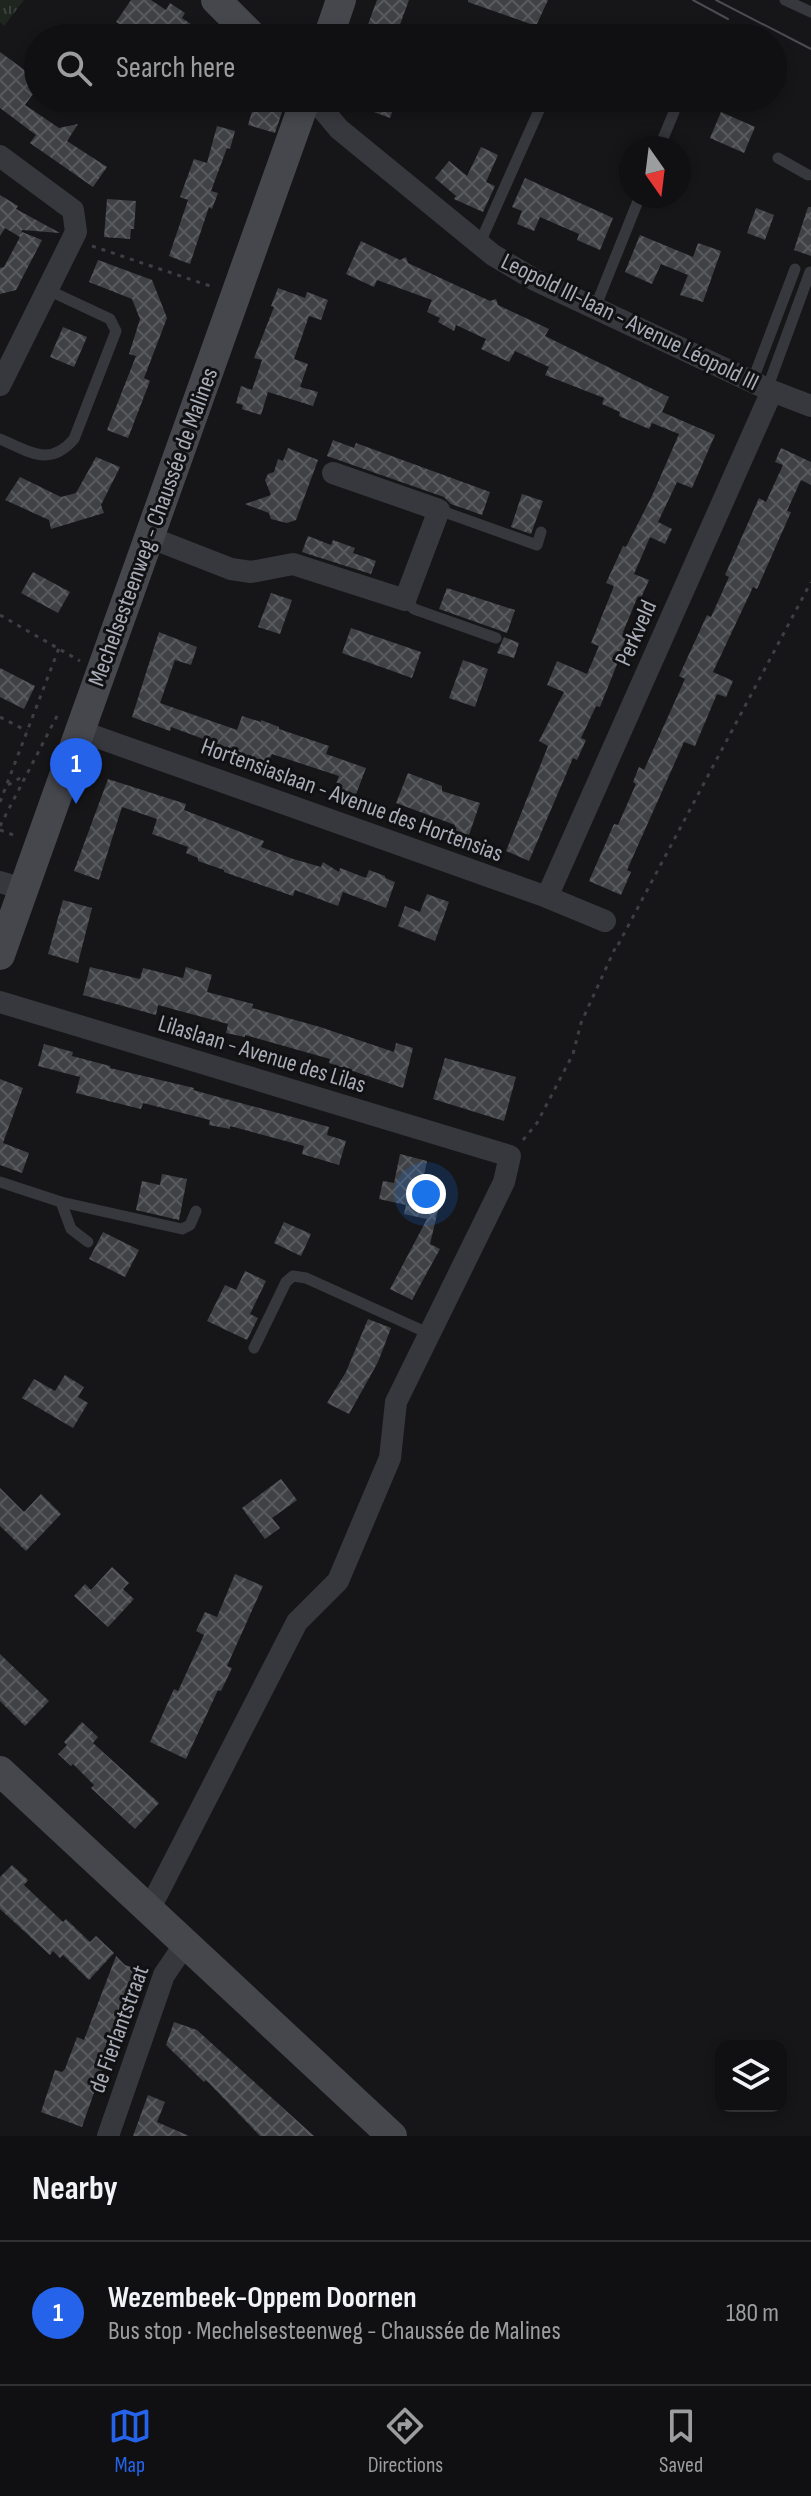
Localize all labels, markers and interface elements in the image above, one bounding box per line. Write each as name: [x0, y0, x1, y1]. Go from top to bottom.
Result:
search box: [24, 24, 787, 112]
icon: search: [52, 46, 96, 90]
text: Search here: [116, 50, 235, 86]
north arrow: [619, 136, 691, 208]
street label: Leopold III-laan - Avenue Léopold III: [496, 247, 764, 397]
street label: Mechelsesteenweg - Chaussée de Malines: [82, 364, 224, 690]
street label: Perkveld: [609, 596, 663, 670]
street label: Hortensiaslaan - Avenue des Hortensias: [197, 732, 507, 868]
pin: 1: [50, 738, 102, 804]
street label: Lilaslaan - Avenue des Lilas: [155, 1009, 369, 1099]
your location: [406, 1174, 446, 1214]
street label: de Fierlantstraat: [83, 1961, 155, 2097]
map controls: [715, 2040, 787, 2112]
button: layers: [715, 2040, 787, 2112]
text: Nearby: [32, 2168, 118, 2209]
text: Wezembeek-Oppem Doornen: [108, 2280, 417, 2316]
text: 1: [53, 2298, 63, 2329]
text: 180 m: [726, 2298, 779, 2329]
text: Bus stop · Mechelsesteenweg - Chaussée de Malines: [108, 2316, 561, 2347]
tab: Map: [108, 2404, 152, 2479]
tab: Directions: [368, 2404, 443, 2479]
tab: Saved: [659, 2404, 703, 2479]

